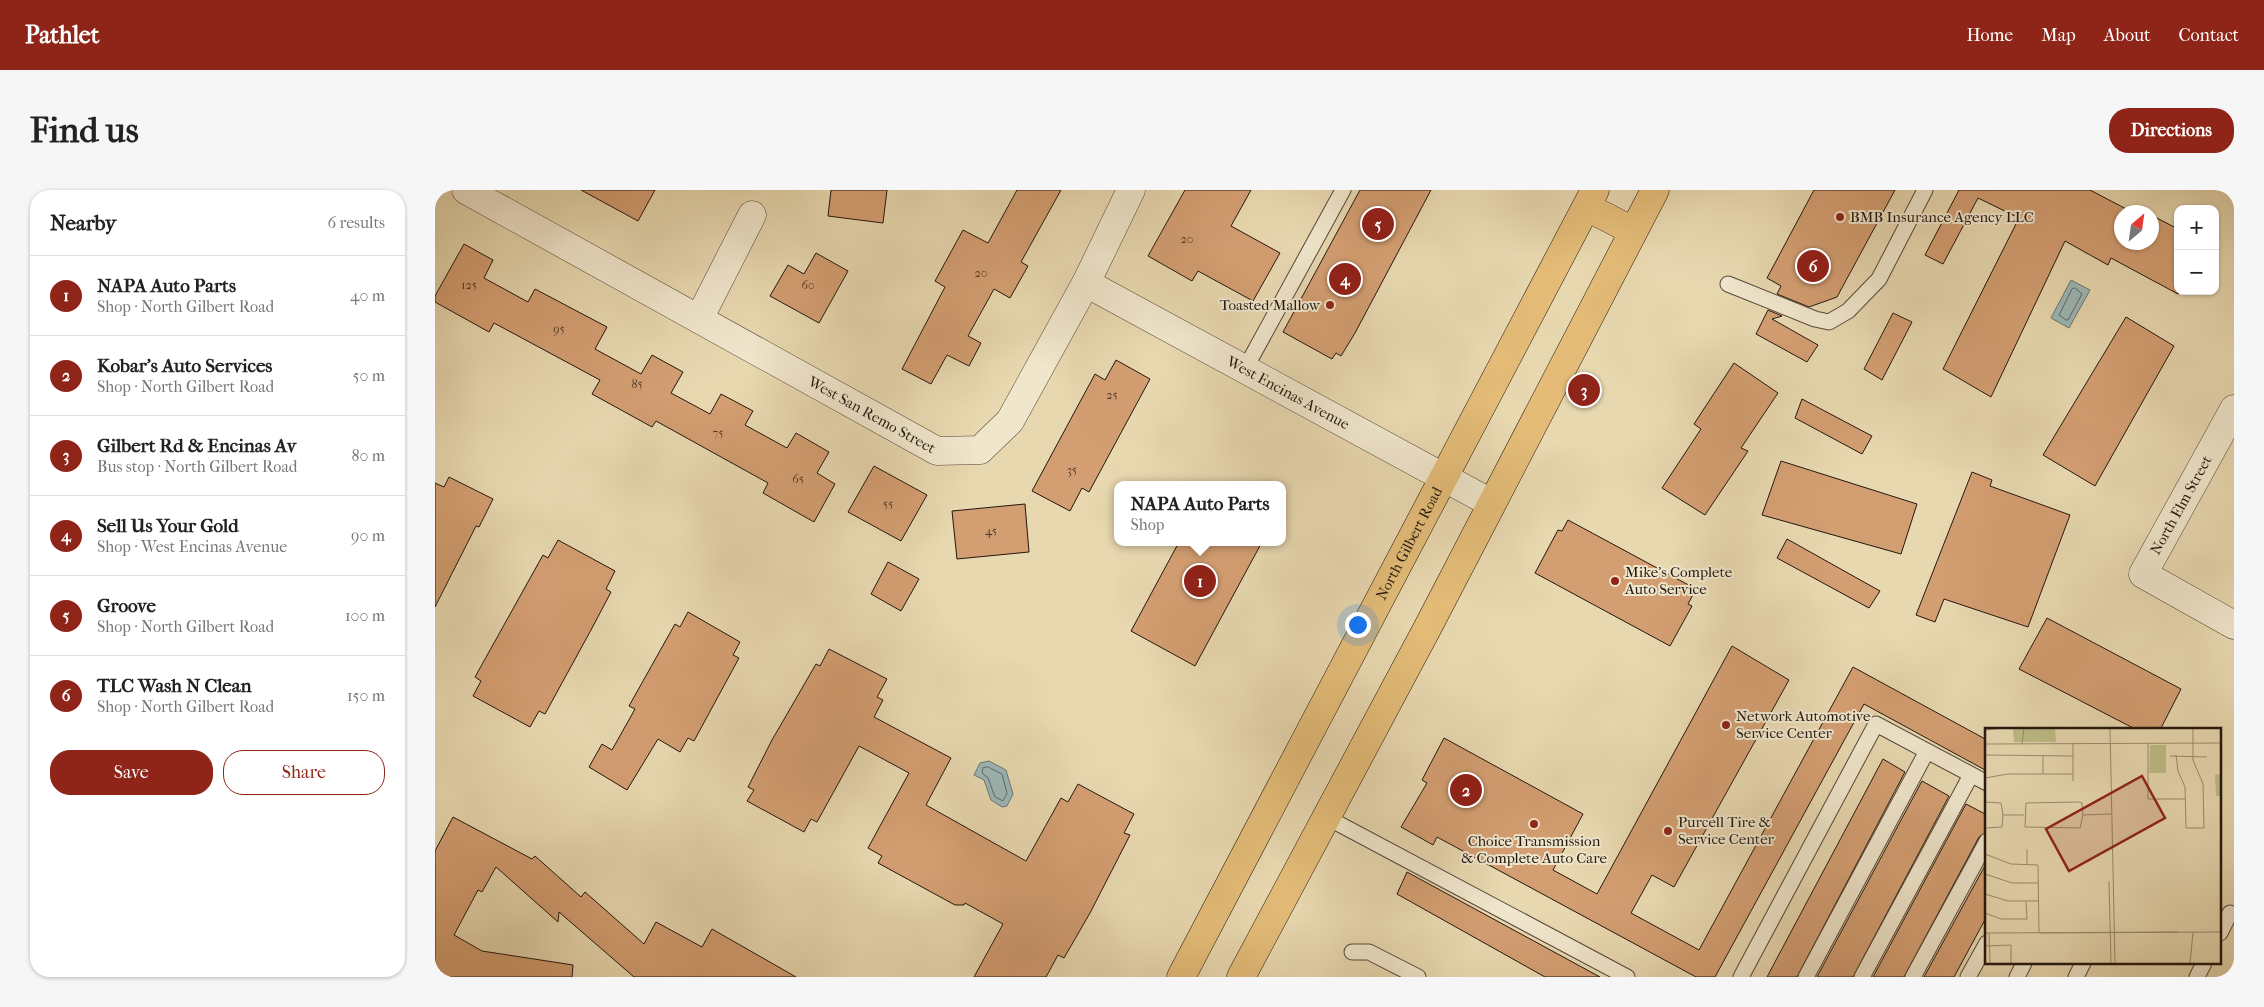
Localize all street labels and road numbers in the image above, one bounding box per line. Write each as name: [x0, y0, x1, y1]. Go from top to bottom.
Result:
street label: West Encinas Avenue: [1223, 352, 1353, 434]
street label: West San Remo Street: [804, 372, 939, 458]
street label: North Elm Street: [2146, 452, 2216, 558]
street label: North Gilbert Road: [1372, 483, 1447, 603]

